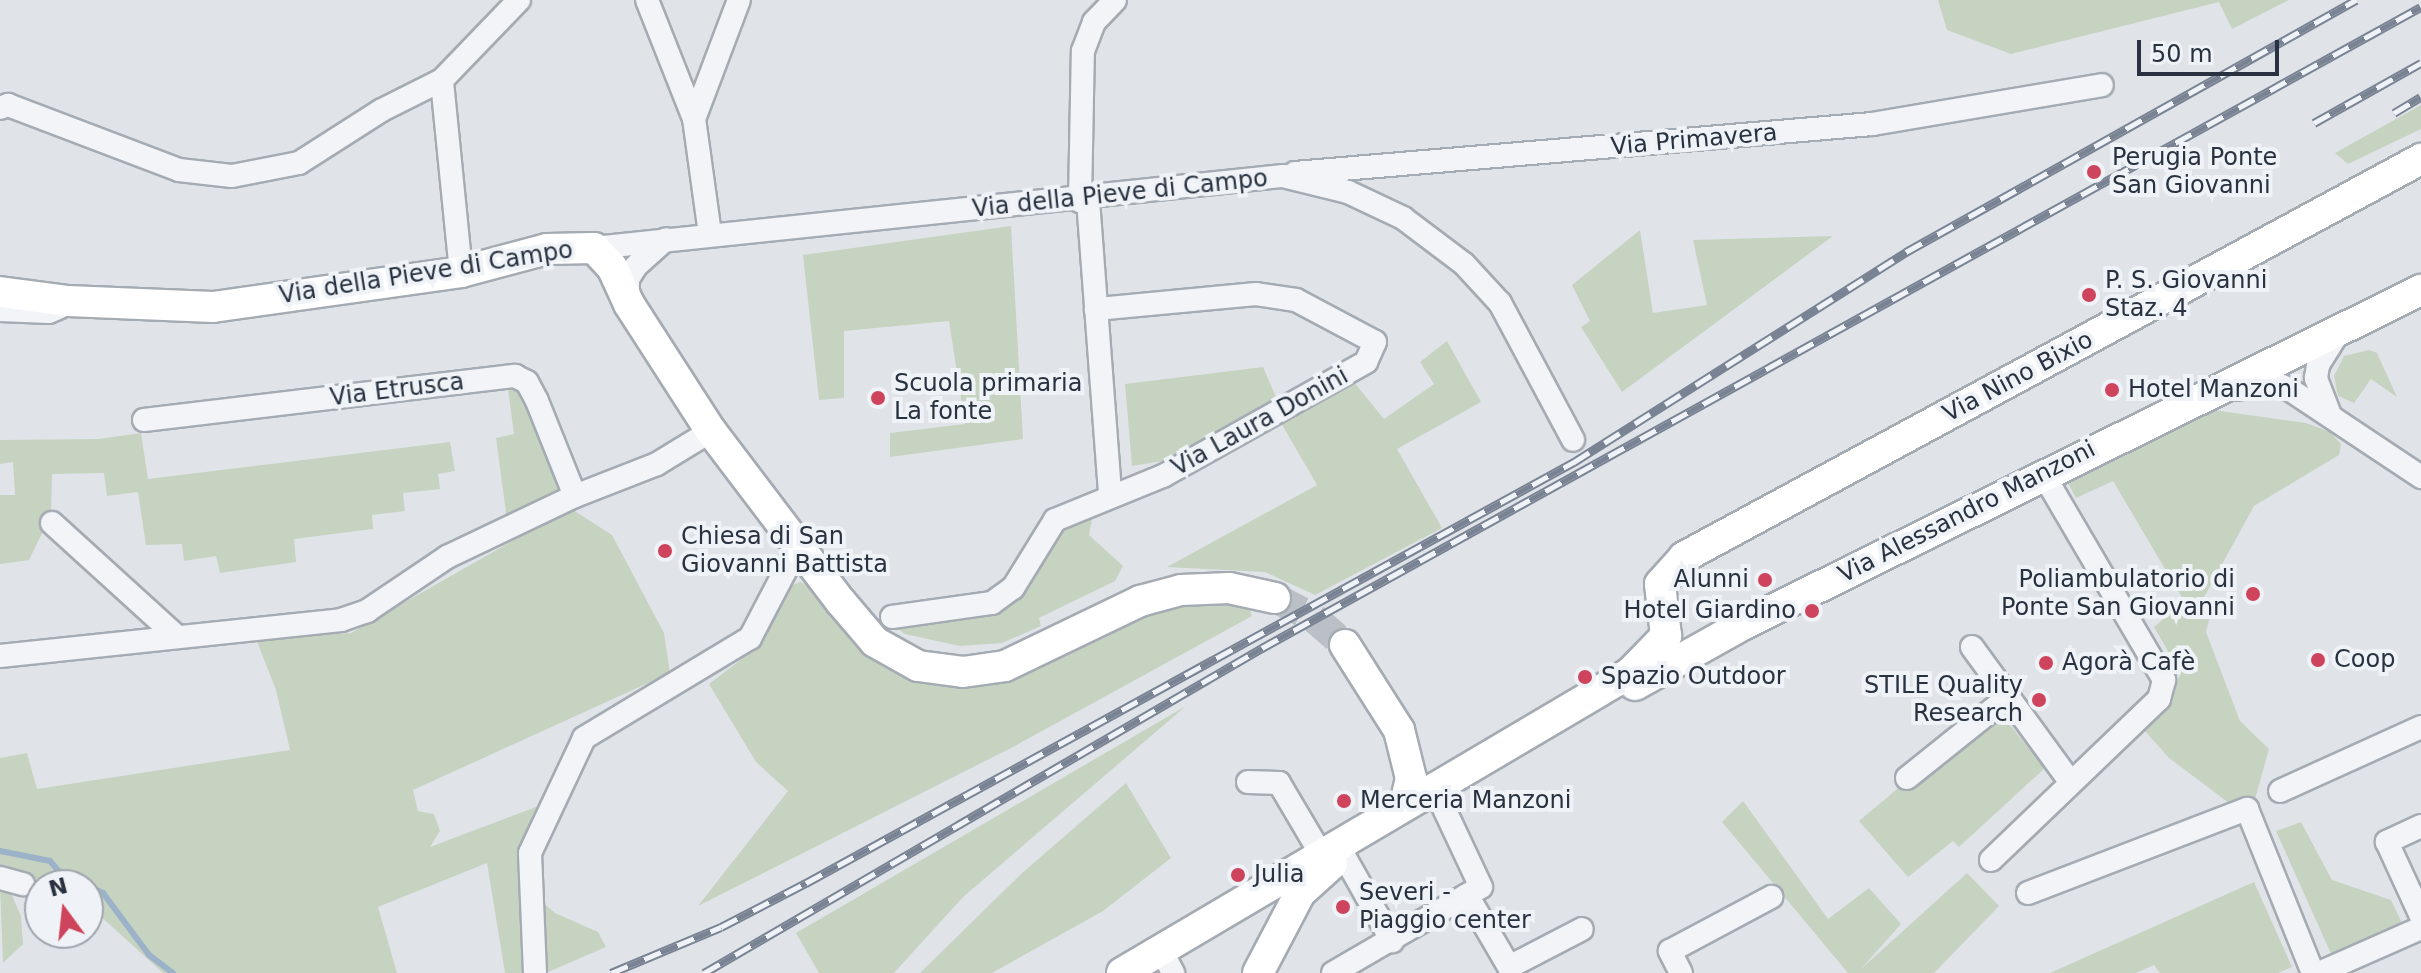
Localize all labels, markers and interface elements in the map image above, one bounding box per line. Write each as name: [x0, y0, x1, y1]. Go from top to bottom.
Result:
scale bar: [2141, 24, 2283, 74]
text: 50 m: [2151, 40, 2213, 68]
street label: Via Primavera: [1610, 118, 1778, 162]
place label: Perugia Ponte San Giovanni: [2112, 144, 2277, 200]
marker: Perugia Ponte San Giovanni: [2083, 161, 2105, 183]
street label: Via della Pieve di Campo: [971, 164, 1269, 224]
street label: Via della Pieve di Campo: [277, 236, 575, 310]
place label: P. S. Giovanni Staz. 4: [2105, 267, 2267, 323]
marker: P. S. Giovanni Staz. 4: [2080, 286, 2098, 304]
street label: Via Nino Bixio: [1938, 325, 2098, 429]
street label: Via Laura Donini: [1167, 362, 1353, 482]
street label: Via Etrusca: [328, 367, 466, 413]
place label: Scuola primaria La fonte: [894, 370, 1082, 426]
place label: Hotel Manzoni: [2128, 376, 2299, 404]
marker: Hotel Manzoni: [2103, 381, 2121, 399]
marker: Scuola primaria La fonte: [869, 389, 887, 407]
street label: Via Alessandro Manzoni: [1834, 435, 2100, 589]
place label: Chiesa di San Giovanni Battista: [681, 523, 888, 579]
marker: Chiesa di San Giovanni Battista: [656, 542, 674, 560]
place label: Alunni: [1674, 566, 1749, 594]
place label: Poliambulatorio di Ponte San Giovanni: [2001, 566, 2235, 622]
marker: Alunni: [1756, 571, 1774, 589]
marker: Poliambulatorio di Ponte San Giovanni: [2242, 583, 2264, 605]
place label: Hotel Giardino: [1624, 597, 1796, 625]
marker: Hotel Giardino: [1803, 602, 1821, 620]
place label: Coop: [2334, 646, 2395, 674]
place label: Agorà Cafè: [2062, 649, 2195, 677]
marker: Coop: [2309, 651, 2327, 669]
marker: Agorà Cafè: [2037, 654, 2055, 672]
place label: Spazio Outdoor: [1601, 663, 1786, 691]
marker: Spazio Outdoor: [1576, 668, 1594, 686]
place label: STILE Quality Research: [1864, 672, 2023, 728]
marker: STILE Quality Research: [2030, 691, 2048, 709]
place label: Merceria Manzoni: [1360, 787, 1571, 815]
marker: Merceria Manzoni: [1335, 792, 1353, 810]
place label: Julia: [1254, 861, 1304, 889]
marker: Julia: [1229, 866, 1247, 884]
north arrow: [24, 869, 104, 949]
text: N: [46, 873, 70, 902]
place label: Severi - Piaggio center: [1359, 879, 1531, 935]
marker: Severi - Piaggio center: [1334, 898, 1352, 916]

